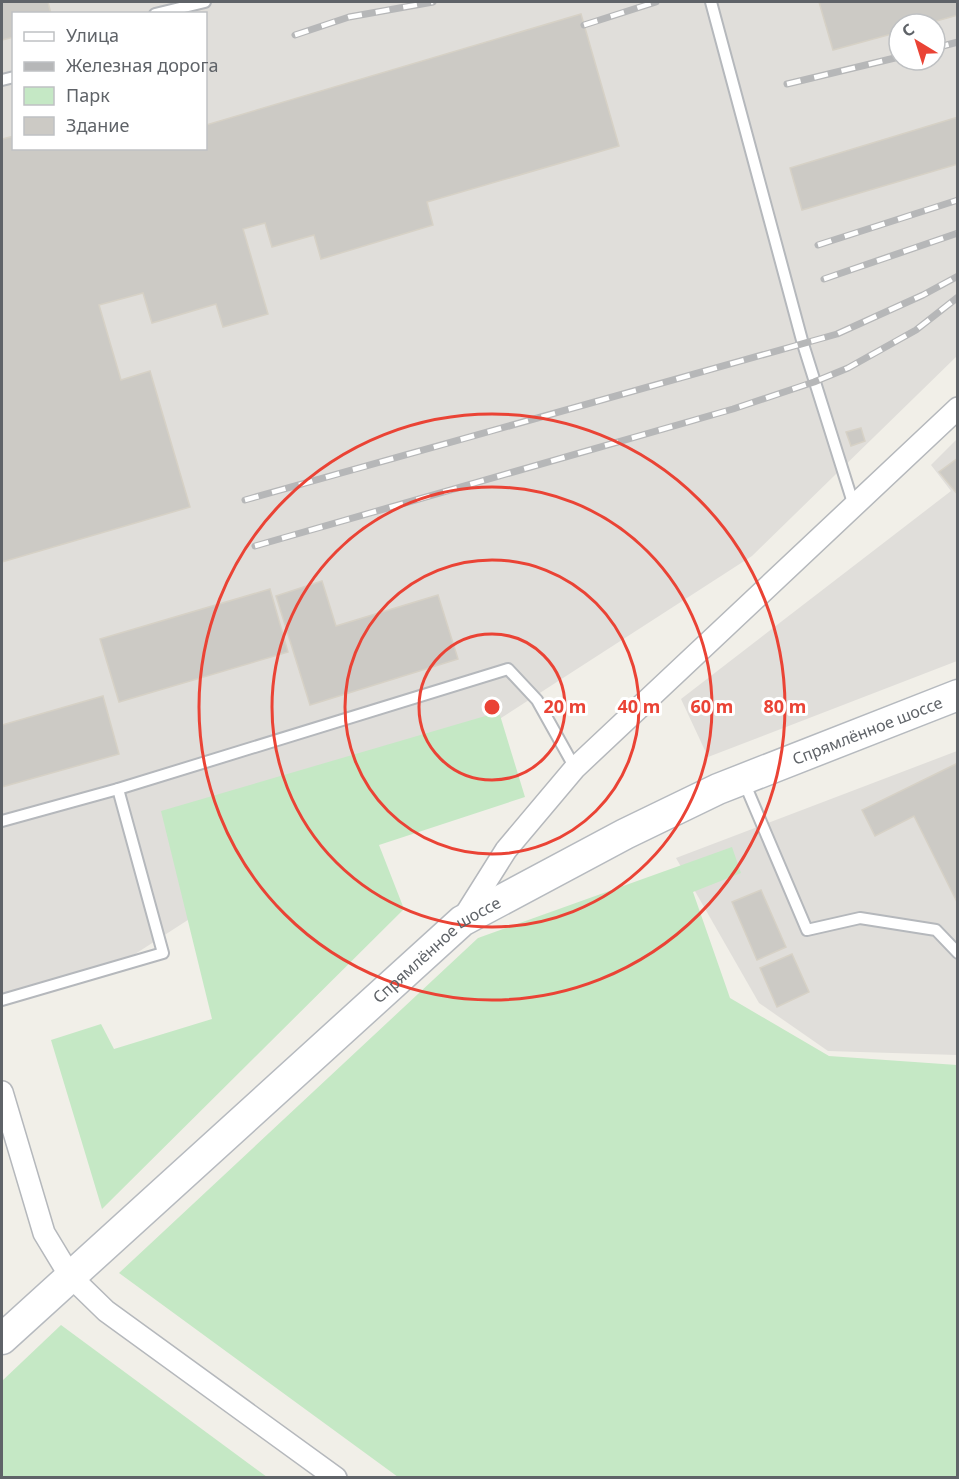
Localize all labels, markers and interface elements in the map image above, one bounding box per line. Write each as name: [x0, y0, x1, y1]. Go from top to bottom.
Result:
legend: [12, 12, 207, 150]
north arrow: [887, 12, 947, 72]
text: С: [897, 18, 919, 42]
text: Улица: [66, 23, 119, 47]
text: Железная дорога: [66, 53, 218, 77]
text: Парк: [66, 83, 110, 107]
text: Здание: [66, 113, 130, 137]
street label: Спрямлённое шоссе: [789, 691, 946, 770]
text: 20 m: [544, 694, 586, 718]
text: 40 m: [618, 694, 660, 718]
text: 60 m: [691, 694, 733, 718]
text: 80 m: [764, 694, 806, 718]
centre of rings: [482, 697, 502, 717]
street label: Спрямлённое шоссе: [368, 891, 505, 1008]

